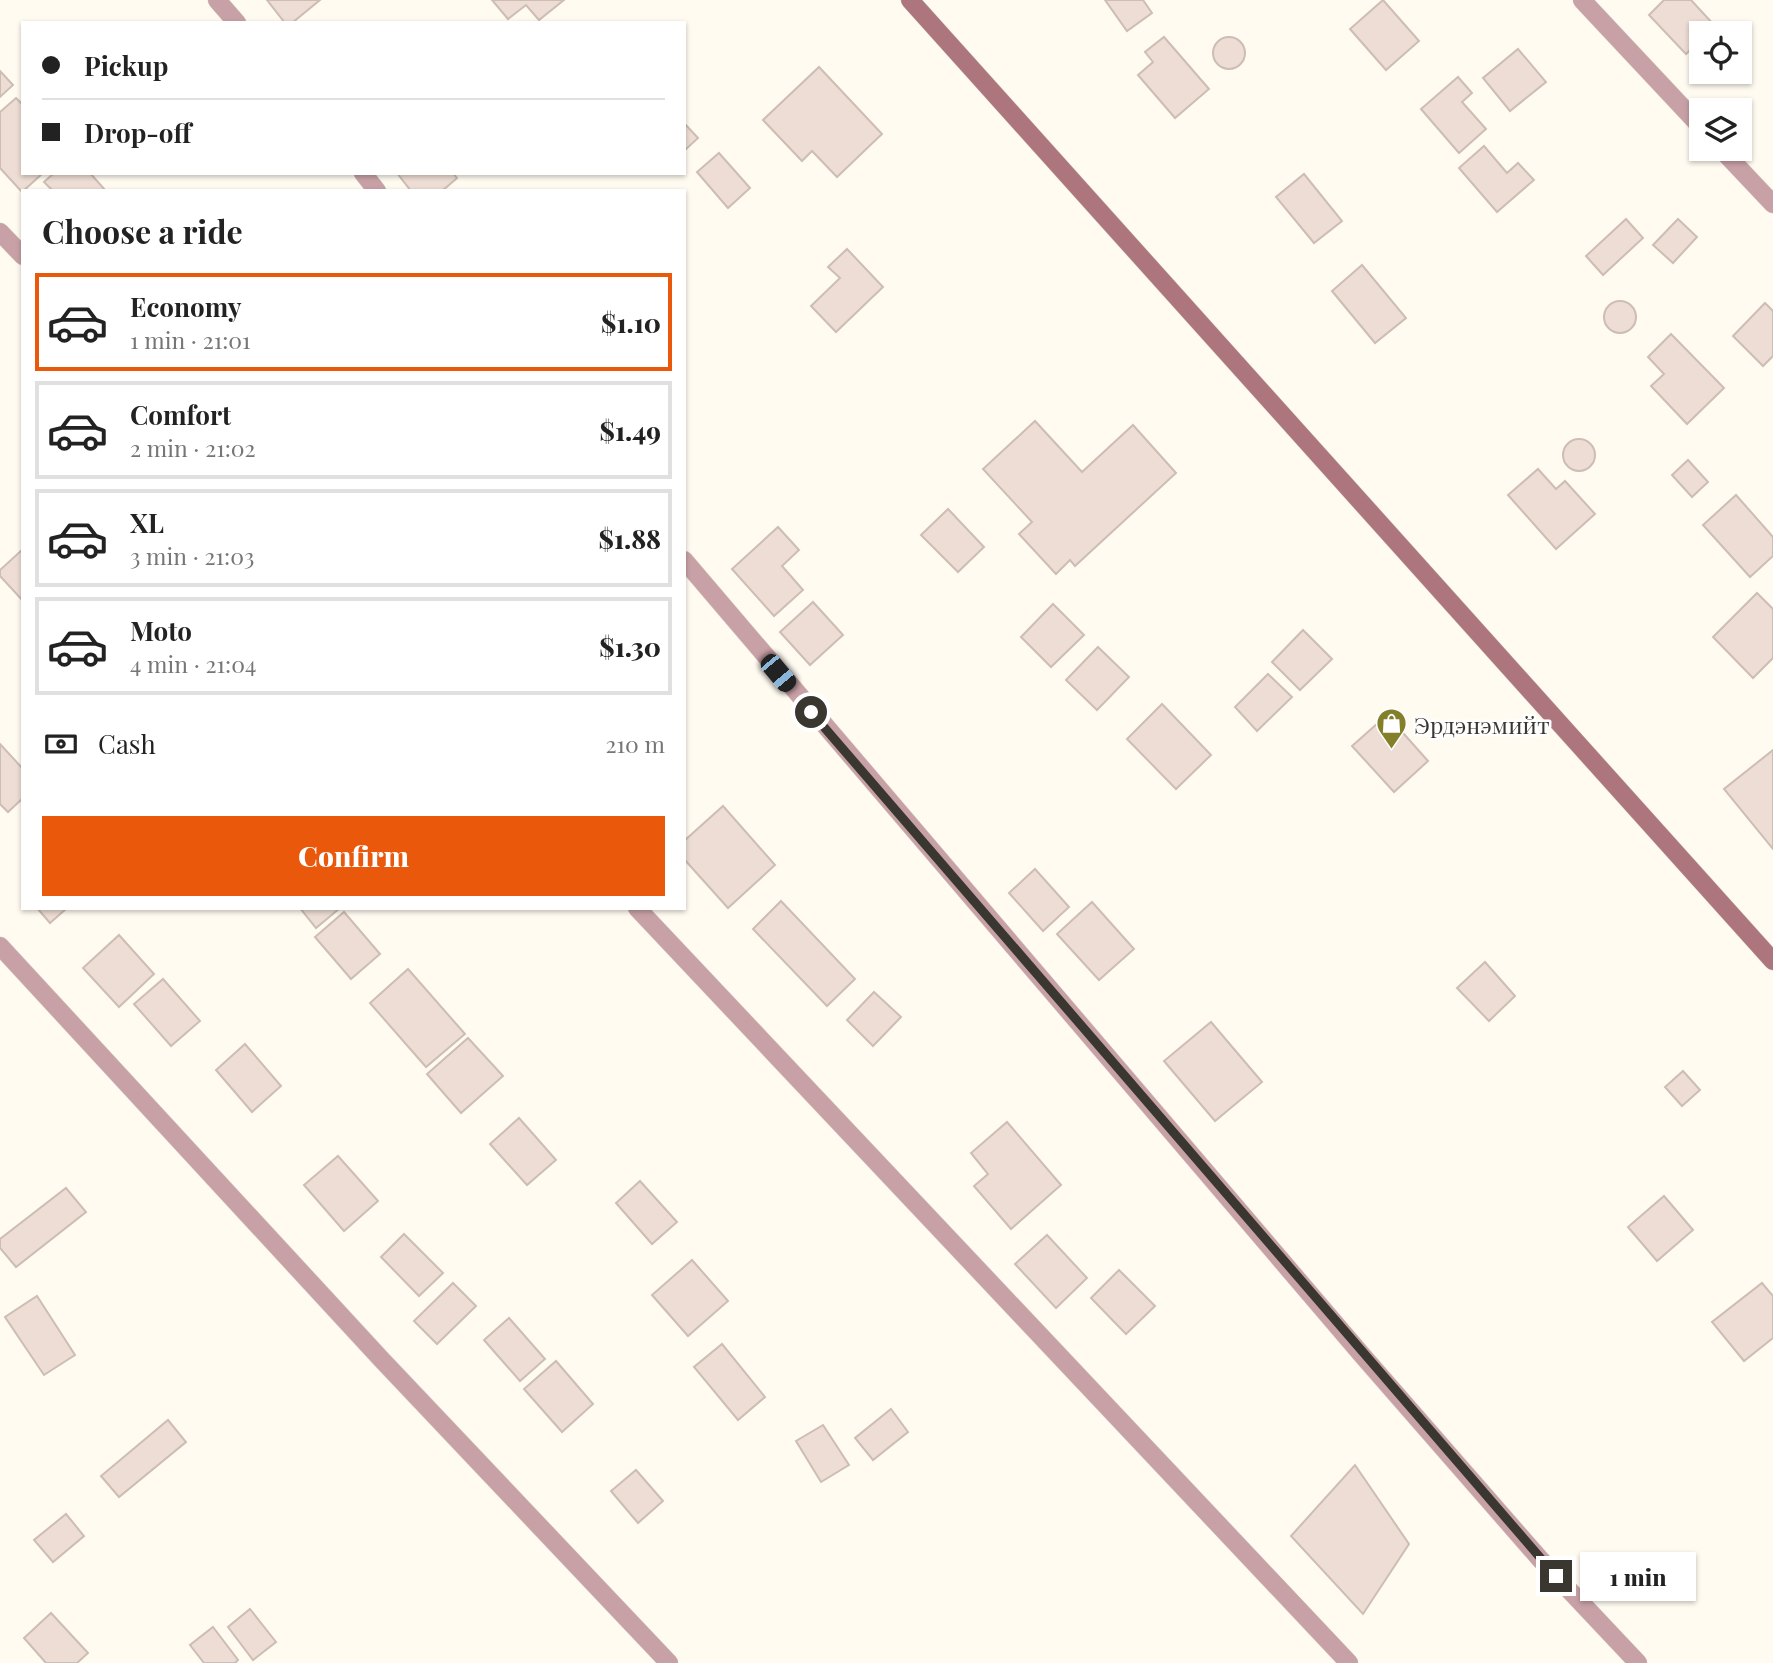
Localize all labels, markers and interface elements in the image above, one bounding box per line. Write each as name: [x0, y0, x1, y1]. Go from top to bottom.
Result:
map controls: [1689, 21, 1752, 161]
button: locate: [1689, 21, 1752, 84]
text: Pickup: [84, 48, 168, 83]
button: layers: [1689, 98, 1752, 161]
text: Drop-off: [84, 115, 191, 150]
text: Choose a ride: [42, 209, 243, 252]
text: Economy: [130, 289, 241, 324]
icon: car: [46, 291, 109, 354]
text: $1.10: [601, 305, 661, 340]
text: 1 min · 21:01: [130, 324, 251, 355]
text: Comfort: [130, 397, 231, 432]
icon: car: [46, 399, 109, 462]
text: $1.49: [600, 413, 661, 448]
text: 2 min · 21:02: [130, 432, 256, 463]
text: XL: [130, 505, 164, 540]
icon: car: [46, 507, 109, 570]
text: $1.88: [599, 521, 661, 556]
text: 3 min · 21:03: [130, 540, 254, 571]
text: Moto: [130, 613, 192, 648]
icon: car: [46, 615, 109, 678]
text: $1.30: [599, 629, 661, 664]
text: 4 min · 21:04: [130, 648, 256, 679]
car: [757, 650, 800, 696]
route start: [795, 696, 827, 728]
shop icon: Эрдэнэмийт: [1374, 707, 1408, 751]
place label: Эрдэнэмийт: [1414, 709, 1550, 740]
icon: cash: [42, 725, 80, 763]
text: Cash: [98, 726, 156, 761]
text: 210 m: [606, 728, 665, 759]
button: Confirm: [42, 816, 665, 896]
callout: 1 min: [1580, 1552, 1696, 1600]
route end: [1540, 1560, 1572, 1592]
text: 1 min: [1610, 1561, 1666, 1592]

